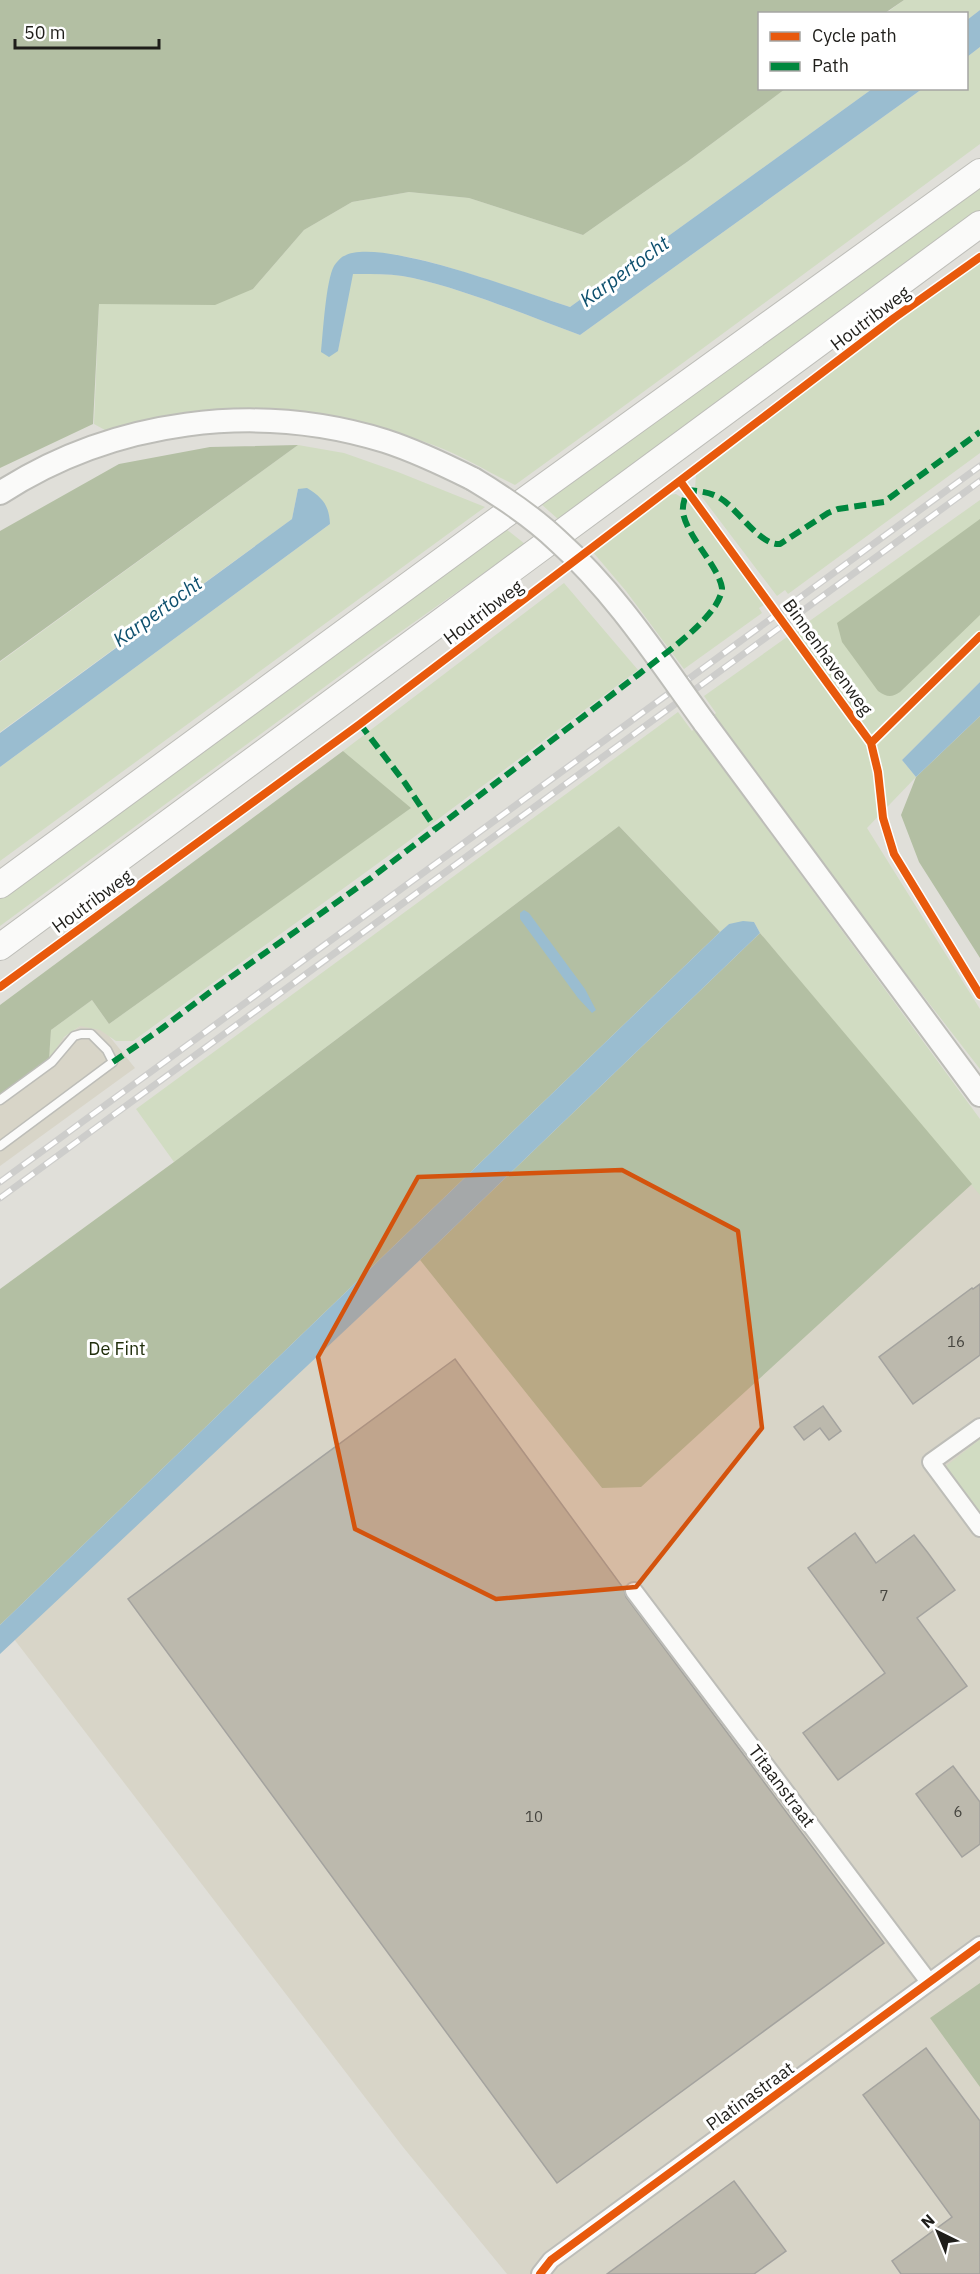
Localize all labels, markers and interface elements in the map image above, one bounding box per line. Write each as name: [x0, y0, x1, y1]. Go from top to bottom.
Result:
scale bar: [15, 12, 159, 50]
legend: [758, 12, 968, 90]
text: 50 m: [24, 21, 66, 44]
text: Cycle path: [812, 24, 897, 47]
text: Path: [812, 54, 849, 77]
water label: Karpertocht: [574, 229, 675, 313]
street label: Houtribweg: [826, 280, 915, 355]
water label: Karpertocht: [107, 569, 208, 653]
street label: Houtribweg: [439, 574, 528, 649]
street label: Binnenhavenweg: [778, 594, 878, 720]
street label: Houtribweg: [47, 864, 137, 938]
house number: 16: [947, 1332, 965, 1351]
park label: De Fint: [88, 1337, 146, 1360]
house number: 7: [879, 1586, 889, 1605]
street label: Titaanstraat: [743, 1740, 821, 1832]
house number: 6: [953, 1802, 963, 1821]
house number: 10: [525, 1807, 543, 1826]
street label: Platinastraat: [702, 2056, 798, 2136]
north arrow: [908, 2202, 968, 2262]
text: N: [917, 2210, 939, 2232]

